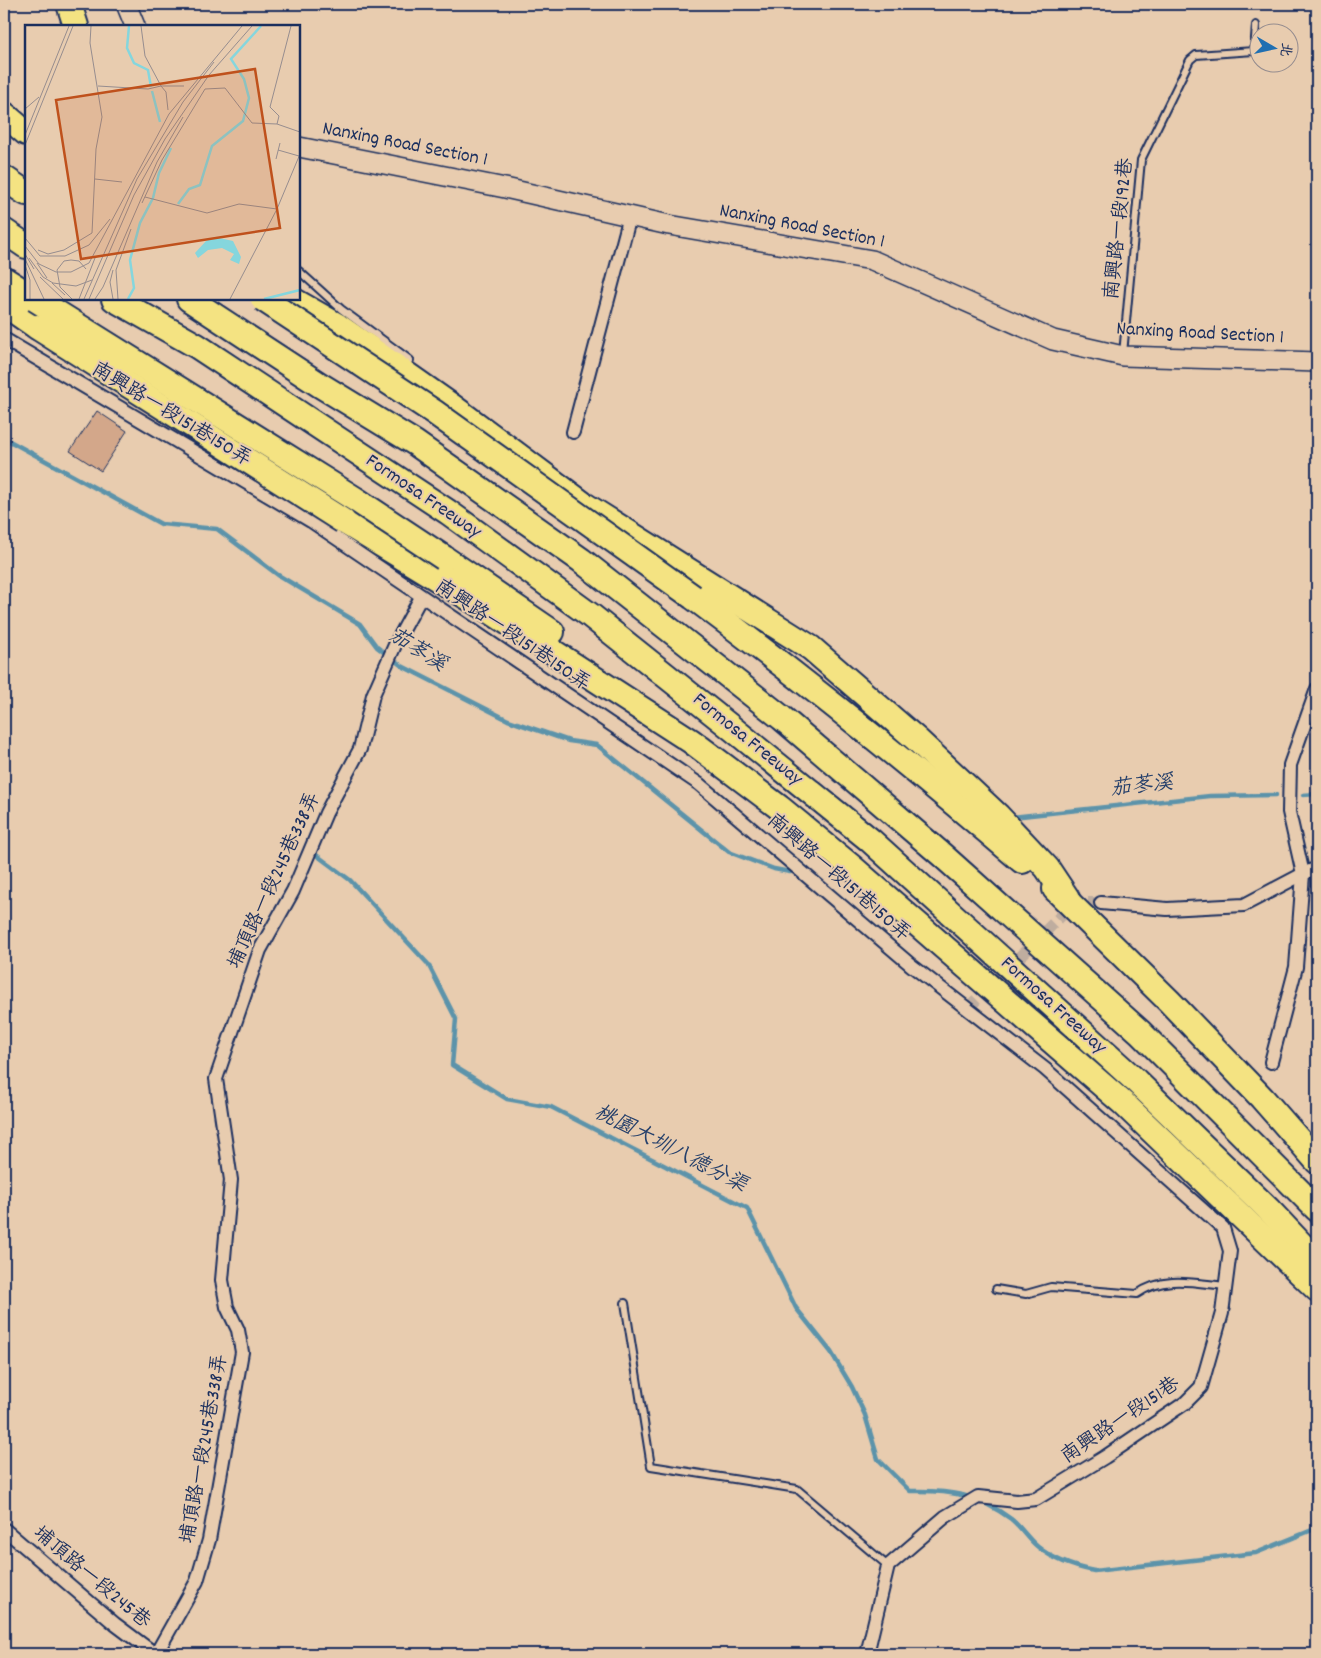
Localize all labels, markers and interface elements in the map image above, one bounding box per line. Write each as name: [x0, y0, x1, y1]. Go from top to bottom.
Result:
north arrow: [1248, 22, 1298, 72]
inset map: [25, 25, 300, 300]
text: 北: [1274, 41, 1296, 58]
street label: Nanxing Road Section 1: [320, 115, 490, 175]
street label: 南興路一段192巷: [1099, 156, 1141, 301]
street label: Nanxing Road Section 1: [717, 197, 887, 257]
street label: Nanxing Road Section 1: [1115, 316, 1285, 352]
street label: 南興路一段151巷150弄: [86, 356, 256, 474]
street label: Formosa Freeway: [359, 448, 487, 547]
street label: 南興路一段151巷150弄: [428, 573, 596, 699]
water label: 茄苳溪: [382, 622, 453, 681]
street label: Formosa Freeway: [686, 687, 809, 794]
water label: 茄苳溪: [1109, 769, 1176, 805]
street label: 埔頂路一段245巷338弄: [222, 788, 328, 974]
street label: 南興路一段151巷150弄: [760, 808, 916, 948]
street label: Formosa Freeway: [994, 951, 1113, 1062]
water label: 桃園大圳八德分渠: [588, 1098, 753, 1202]
street label: 埔頂路一段245巷338弄: [175, 1352, 235, 1546]
street label: 南興路一段151巷: [1056, 1370, 1187, 1471]
street label: 埔頂路一段245巷: [26, 1520, 157, 1636]

